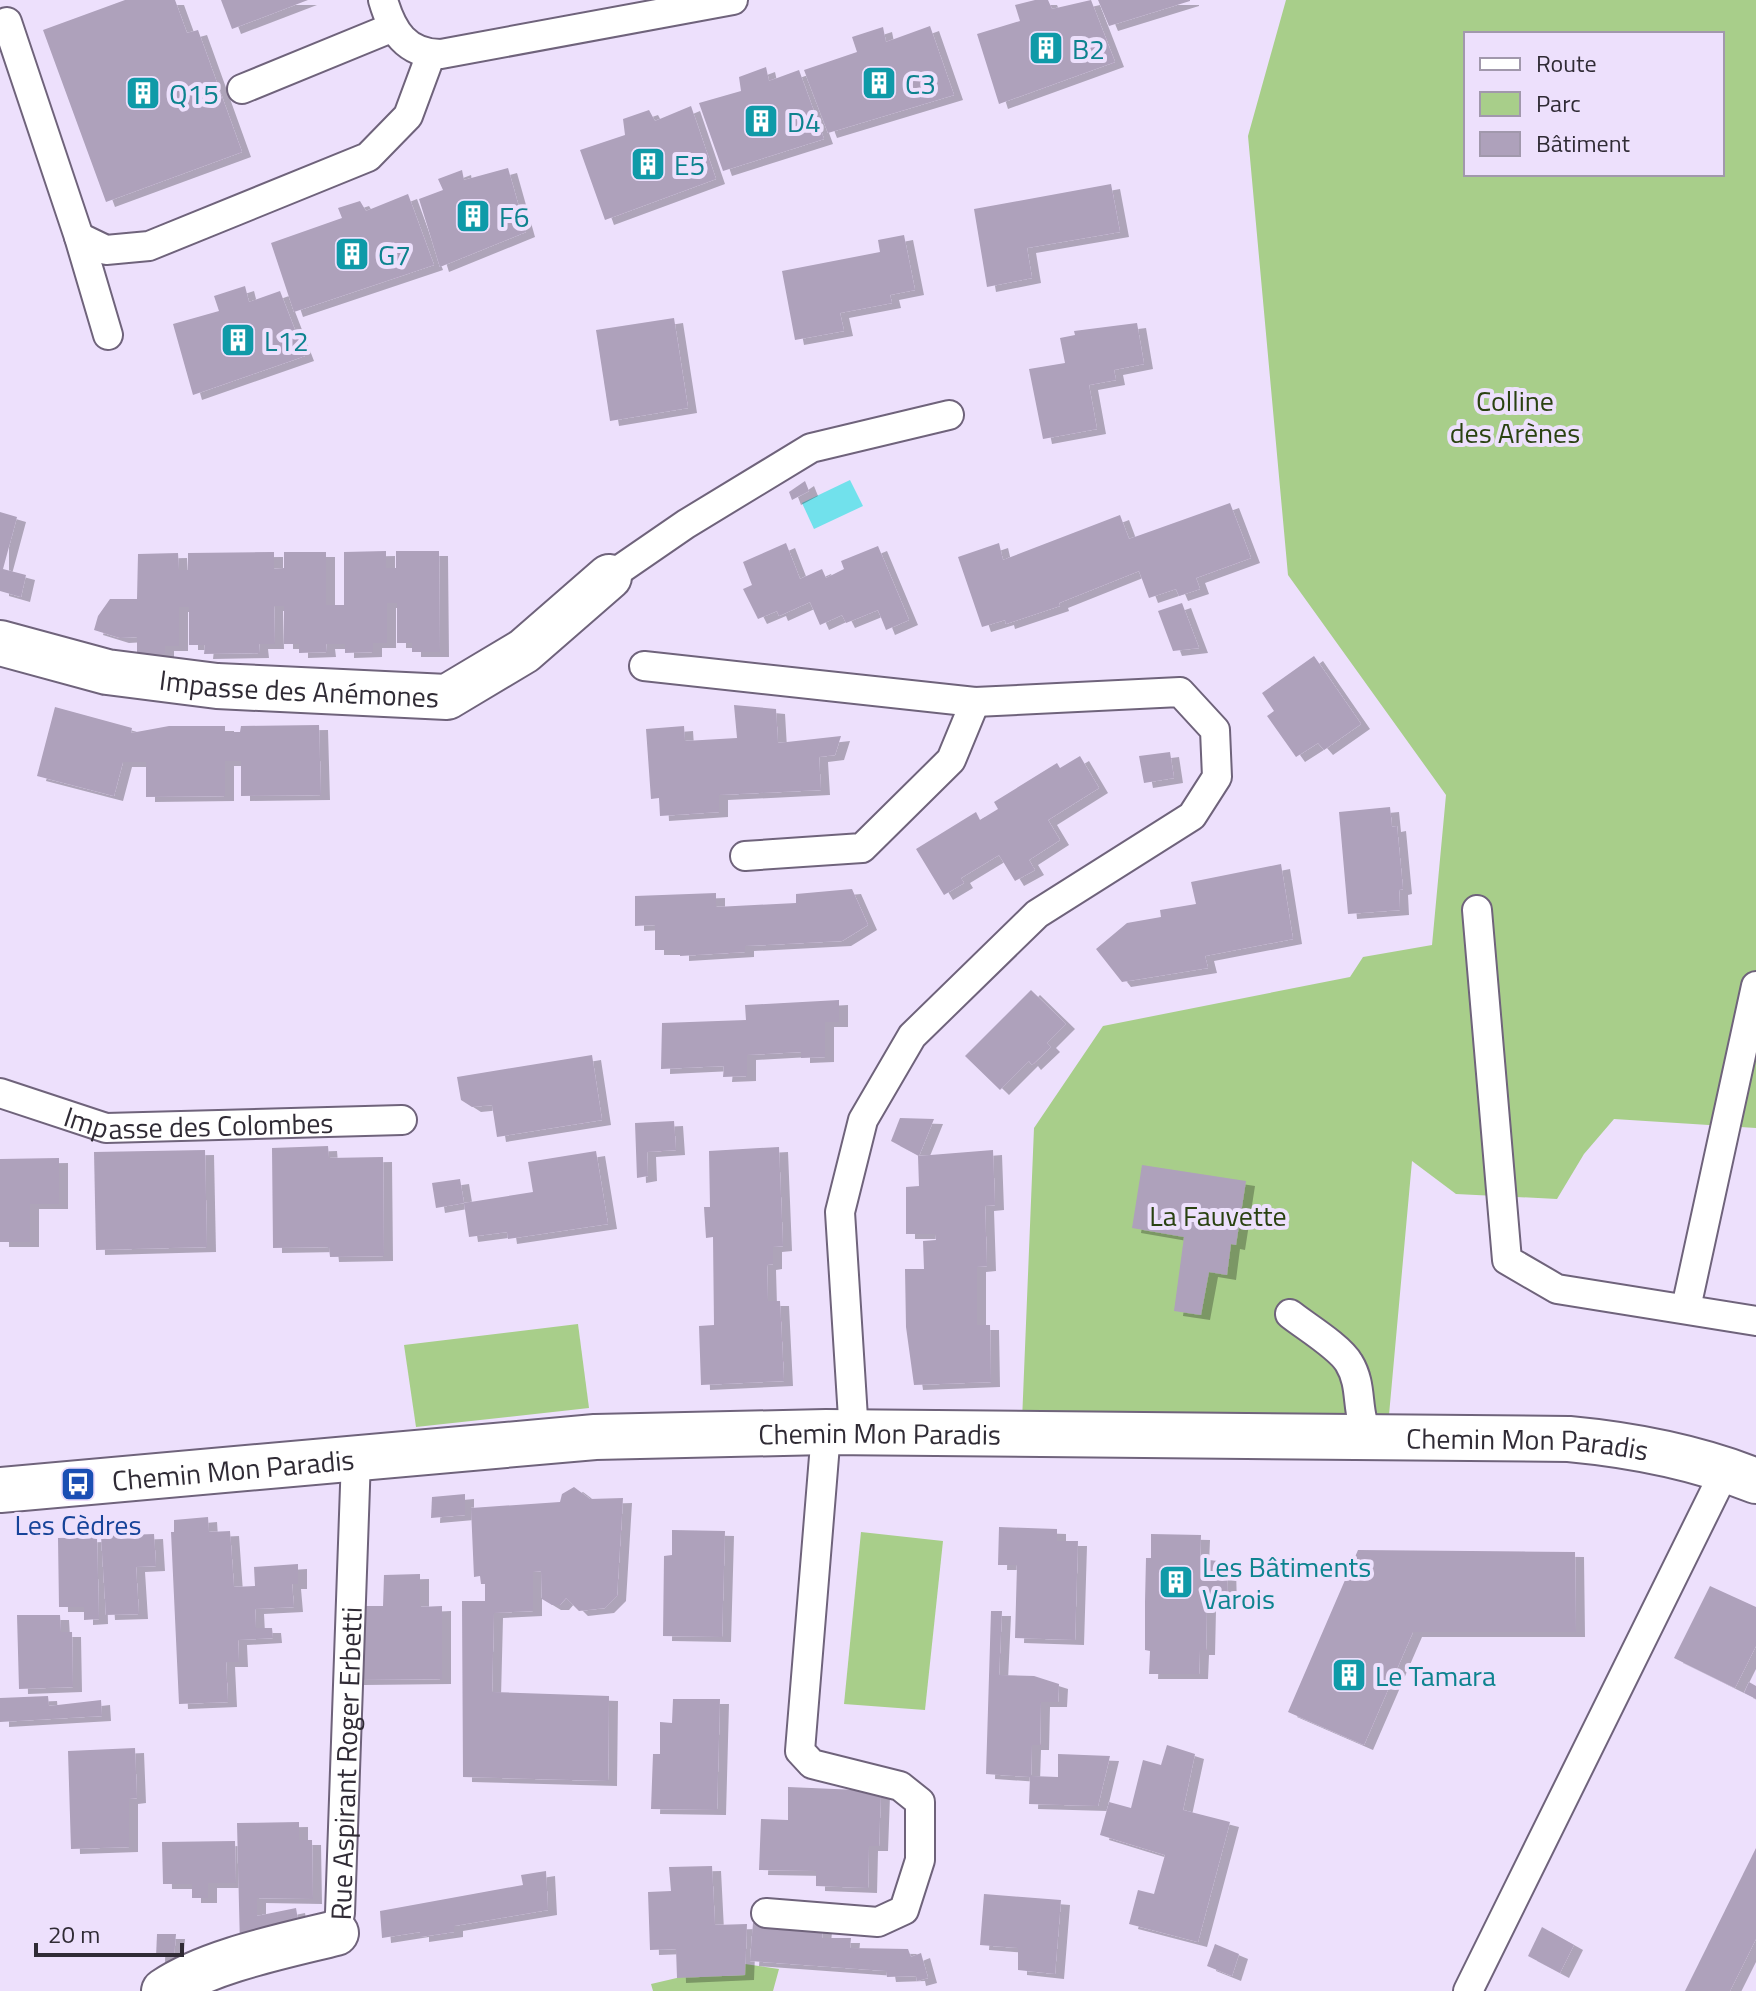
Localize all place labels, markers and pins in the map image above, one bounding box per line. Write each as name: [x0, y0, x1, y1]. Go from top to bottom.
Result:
place label: B2: [1072, 27, 1105, 70]
building icon: B2: [1027, 29, 1065, 67]
place label: C3: [905, 62, 936, 105]
building icon: C3: [860, 64, 898, 102]
place label: Q15: [169, 72, 219, 115]
building icon: Q15: [124, 74, 162, 112]
place label: D4: [787, 100, 821, 143]
building icon: D4: [742, 102, 780, 140]
place label: E5: [674, 143, 705, 186]
building icon: E5: [629, 145, 667, 183]
place label: F6: [499, 195, 529, 238]
building icon: F6: [454, 197, 492, 235]
place label: G7: [378, 233, 411, 276]
building icon: G7: [333, 235, 371, 273]
place label: L12: [264, 319, 309, 362]
building icon: L12: [219, 321, 257, 359]
bus stop icon: Les Cèdres: [59, 1465, 97, 1503]
place label: Les Cèdres: [14, 1503, 142, 1546]
place label: Les Bâtiments Varois: [1202, 1545, 1371, 1620]
building icon: Les Bâtiments Varois: [1157, 1563, 1195, 1601]
place label: Le Tamara: [1375, 1654, 1496, 1697]
building icon: Le Tamara: [1330, 1656, 1368, 1694]

